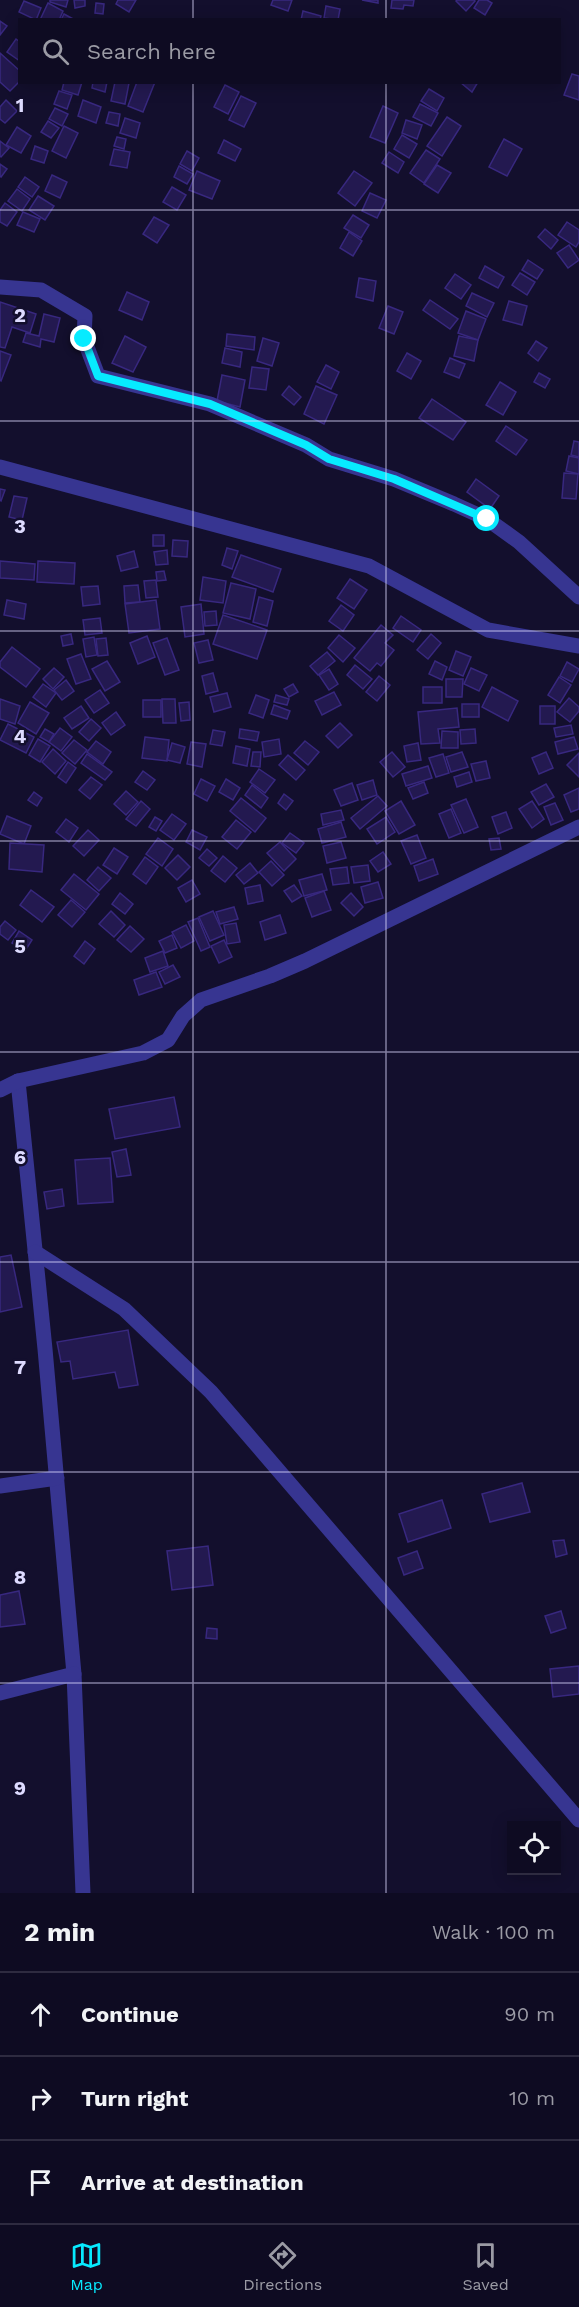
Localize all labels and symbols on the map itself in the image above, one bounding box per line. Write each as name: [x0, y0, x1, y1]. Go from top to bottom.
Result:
text: 1: [16, 93, 24, 117]
text: 2: [14, 303, 26, 327]
route end: [70, 325, 96, 351]
route start: [473, 505, 499, 531]
text: 3: [14, 514, 26, 538]
text: 4: [14, 724, 27, 748]
text: 5: [14, 934, 26, 958]
text: 6: [14, 1145, 26, 1169]
text: 7: [14, 1355, 26, 1379]
text: 8: [14, 1565, 26, 1589]
text: 9: [14, 1776, 26, 1800]

